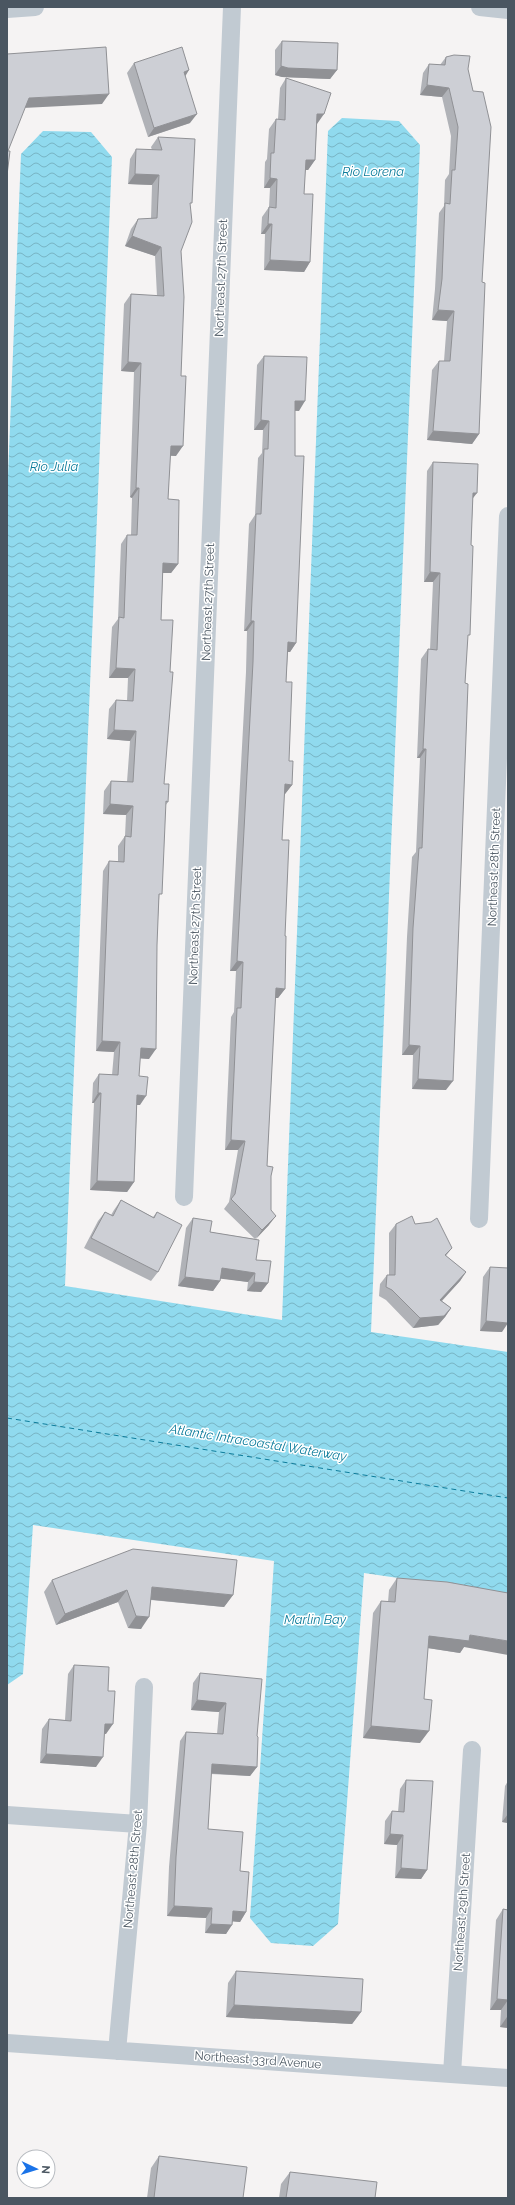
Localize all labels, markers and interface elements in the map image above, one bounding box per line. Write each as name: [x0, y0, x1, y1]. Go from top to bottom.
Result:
water label: Rio Lorena: [342, 164, 404, 179]
street label: Northeast 27th Street: [212, 219, 230, 337]
water label: Rio Julia: [30, 459, 79, 474]
street label: Northeast 27th Street: [199, 543, 217, 661]
street label: Northeast 28th Street: [485, 807, 503, 927]
street label: Northeast 27th Street: [186, 867, 204, 985]
water label: Atlantic Intracoastal Waterway: [167, 1421, 348, 1464]
water label: Marlin Bay: [284, 1612, 347, 1627]
street label: Northeast 28th Street: [121, 1809, 145, 1929]
street label: Northeast 29th Street: [451, 1852, 473, 1972]
street label: Northeast 33rd Avenue: [194, 2049, 322, 2071]
north arrow: [16, 2149, 56, 2189]
text: N: [39, 2165, 52, 2174]

